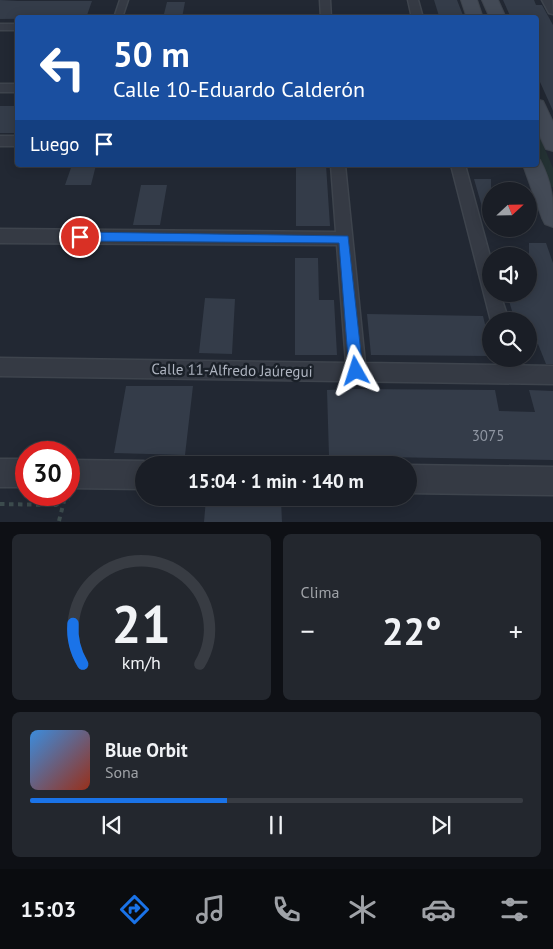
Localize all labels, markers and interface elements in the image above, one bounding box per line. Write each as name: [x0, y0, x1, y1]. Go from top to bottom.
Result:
text: 50 m: [113, 31, 190, 77]
icon: left: [30, 35, 95, 100]
text: Calle 10-Eduardo Calderón: [113, 75, 365, 103]
icon: arrive: [90, 130, 118, 158]
text: Luego: [30, 132, 80, 156]
north arrow: [482, 182, 538, 238]
map controls: [482, 182, 537, 367]
pin: [59, 216, 101, 258]
icon: arrive: [66, 223, 94, 251]
button: sound: [482, 247, 537, 302]
button: search: [482, 312, 537, 367]
position arrow: [329, 344, 381, 396]
street label: Calle 11-Alfredo Jaúregui: [151, 359, 313, 381]
house number: 3075: [472, 426, 504, 445]
speed limit sign: 30: [15, 441, 80, 506]
text: 15:04 · 1 min · 140 m: [188, 469, 364, 493]
text: Clima: [301, 582, 340, 602]
text: 21: [112, 590, 171, 657]
text: 22°: [382, 606, 442, 655]
text: −: [301, 612, 315, 649]
text: +: [509, 612, 523, 649]
text: km/h: [122, 651, 161, 674]
text: Blue Orbit: [105, 738, 188, 762]
text: Sona: [105, 762, 139, 782]
icon: previous: [98, 811, 126, 839]
icon: pause: [262, 811, 290, 839]
icon: next: [427, 811, 455, 839]
icon: directions: [117, 892, 152, 927]
icon: music: [193, 892, 228, 927]
icon: phone: [269, 892, 304, 927]
icon: climate: [345, 892, 380, 927]
icon: car: [421, 892, 456, 927]
icon: filters: [497, 892, 532, 927]
text: 15:03: [21, 895, 76, 923]

